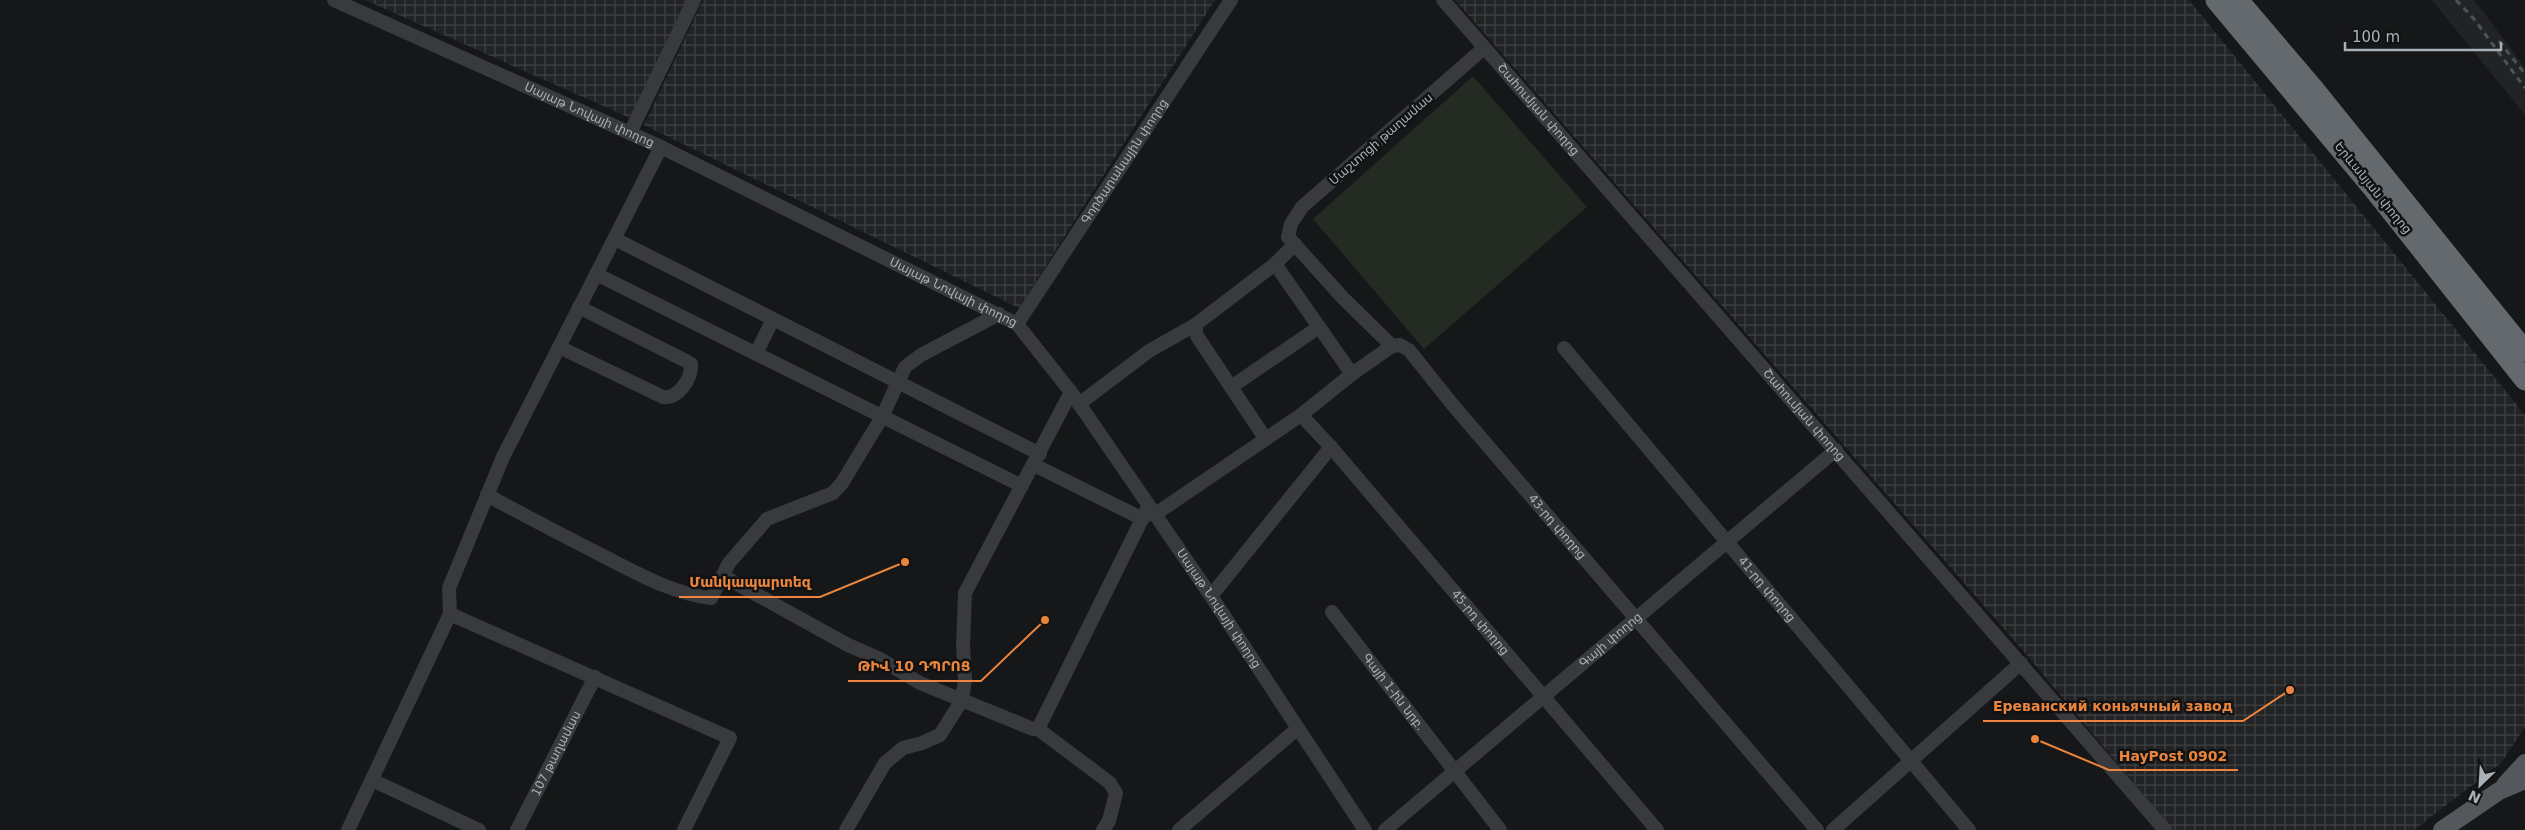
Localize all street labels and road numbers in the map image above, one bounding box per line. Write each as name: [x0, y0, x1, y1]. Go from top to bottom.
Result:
street label: Շահումյան փողոց: [1494, 61, 1582, 158]
street label: Սայաթ Նովայի փողոց: [522, 80, 656, 150]
street label: Մաշտոցի թաղամաս: [1327, 90, 1435, 188]
street label: Գործարանային փողոց: [1078, 96, 1171, 226]
street label: Երևանյան փողոց: [2332, 139, 2414, 237]
street label: Սայաթ Նովայի փողոց: [887, 255, 1019, 330]
street label: Շահումյան փողոց: [1760, 366, 1848, 464]
street label: 43-րդ փողոց: [1525, 491, 1589, 562]
street label: Սայաթ Նովայի փողոց: [1174, 546, 1264, 671]
street label: 41-րդ փողոց: [1735, 554, 1798, 625]
street label: 45-րդ փողոց: [1449, 587, 1512, 658]
street label: Գայի փողոց: [1576, 610, 1645, 670]
street label: Գայի 1-ին նրբ․: [1360, 651, 1428, 733]
street label: 107 թաղամաս: [529, 709, 584, 798]

